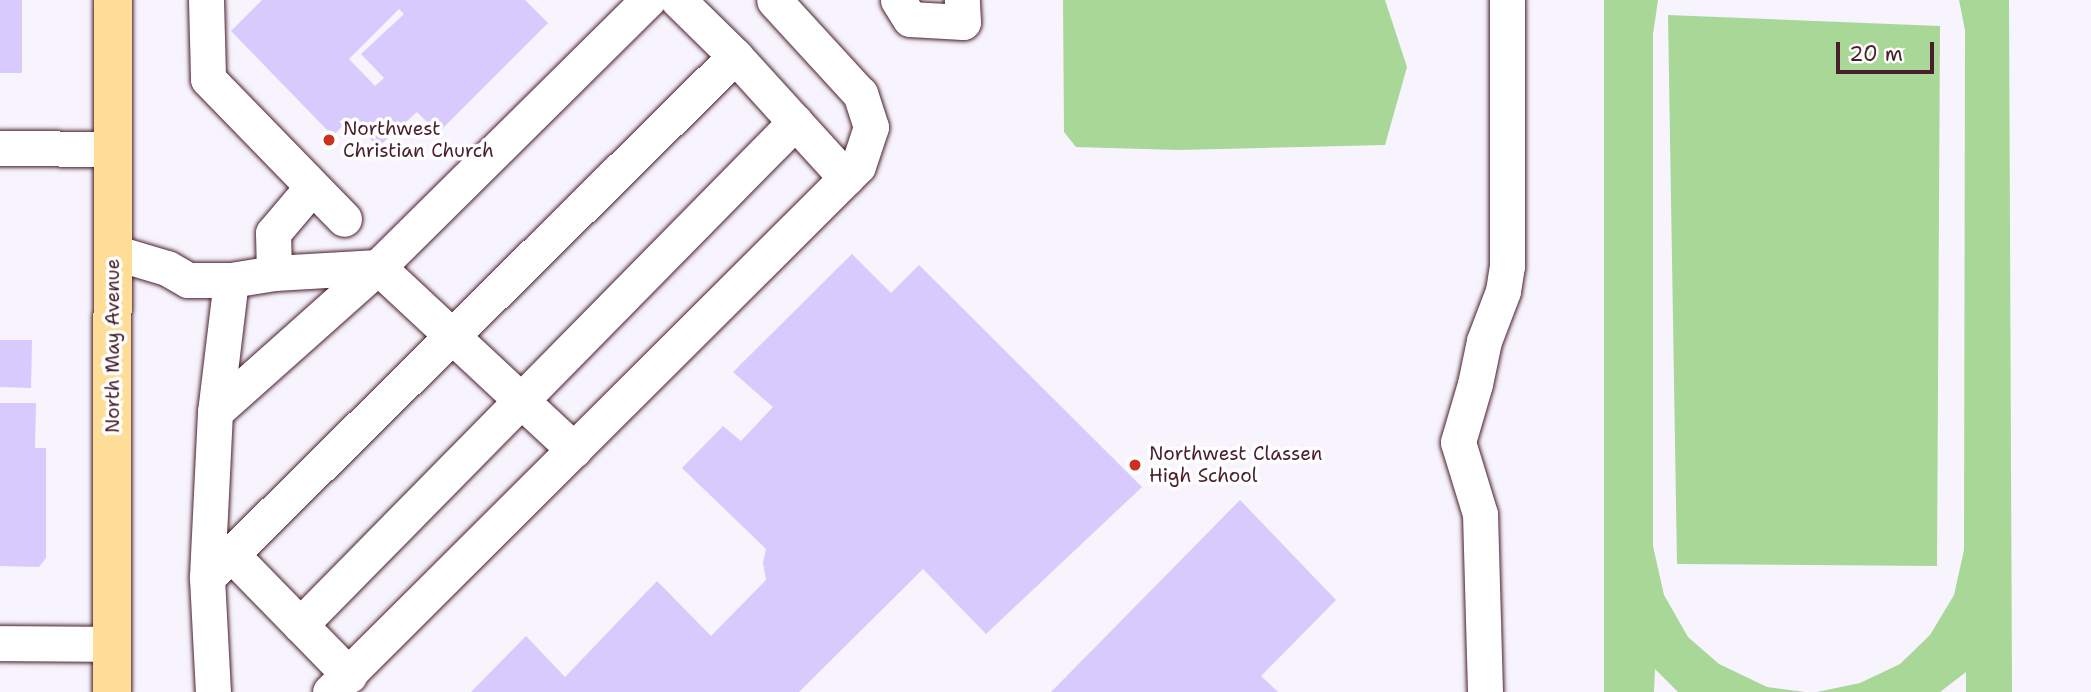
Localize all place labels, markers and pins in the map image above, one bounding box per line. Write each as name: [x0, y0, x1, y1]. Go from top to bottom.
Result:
place label: Northwest Christian Church: [343, 118, 494, 162]
marker: Northwest Christian Church: [321, 132, 337, 148]
place label: Northwest Classen High School: [1149, 443, 1322, 487]
marker: Northwest Classen High School: [1127, 457, 1143, 473]

